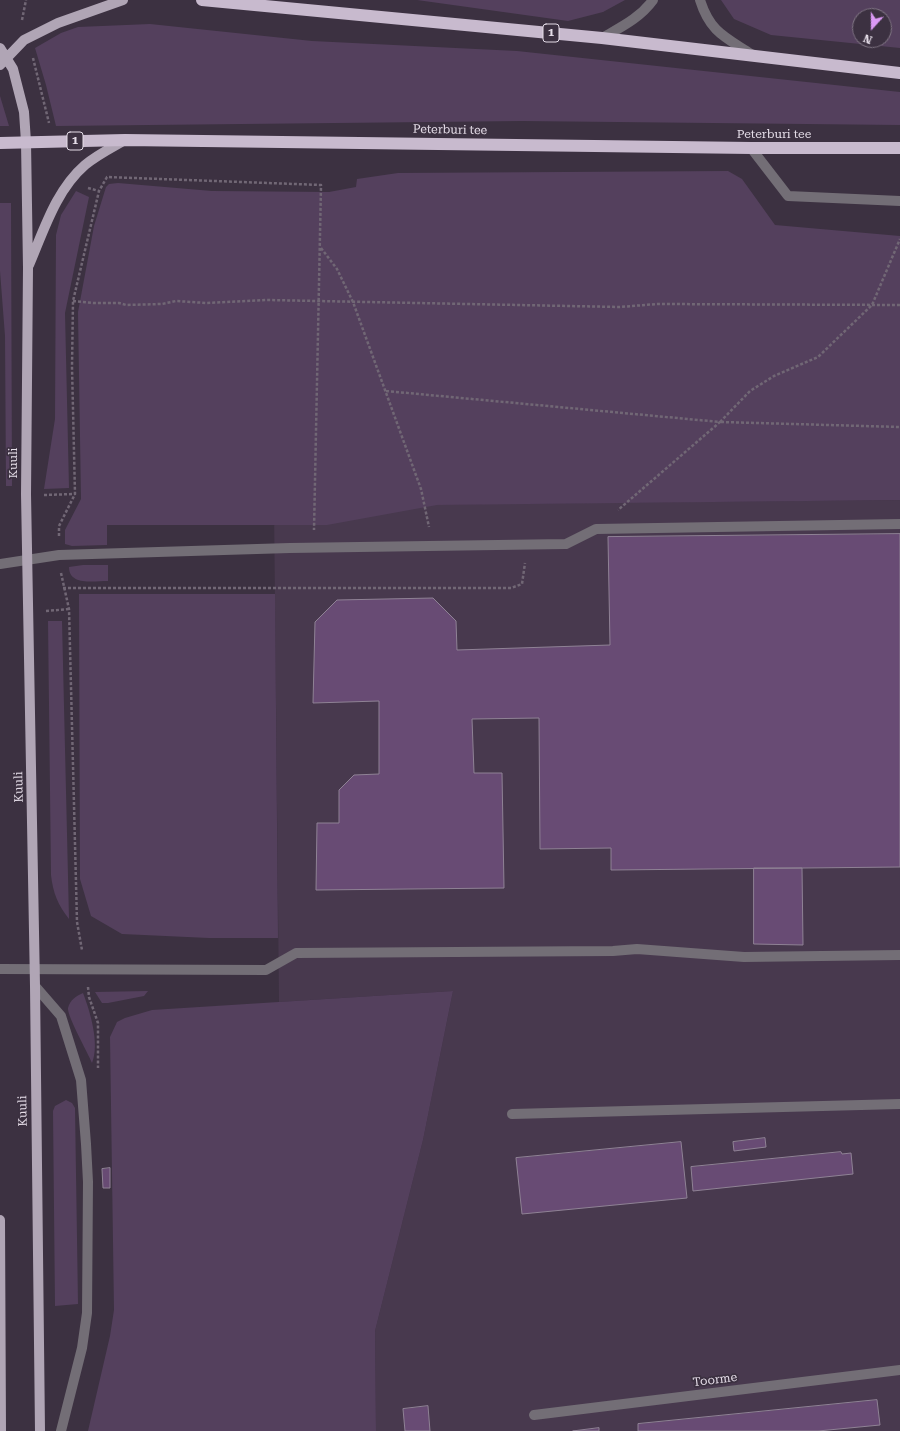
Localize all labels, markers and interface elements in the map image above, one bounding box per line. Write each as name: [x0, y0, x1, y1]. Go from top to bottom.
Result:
north arrow: [852, 8, 892, 48]
road number: 1: [543, 24, 559, 42]
text: N: [862, 31, 874, 46]
street label: Peterburi tee: [413, 122, 487, 138]
street label: Peterburi tee: [737, 127, 811, 141]
road number: 1: [67, 132, 83, 150]
street label: Kuuli: [6, 448, 20, 478]
street label: Kuuli: [12, 771, 26, 803]
street label: Kuuli: [16, 1095, 30, 1127]
street label: Toorme: [692, 1370, 738, 1390]

